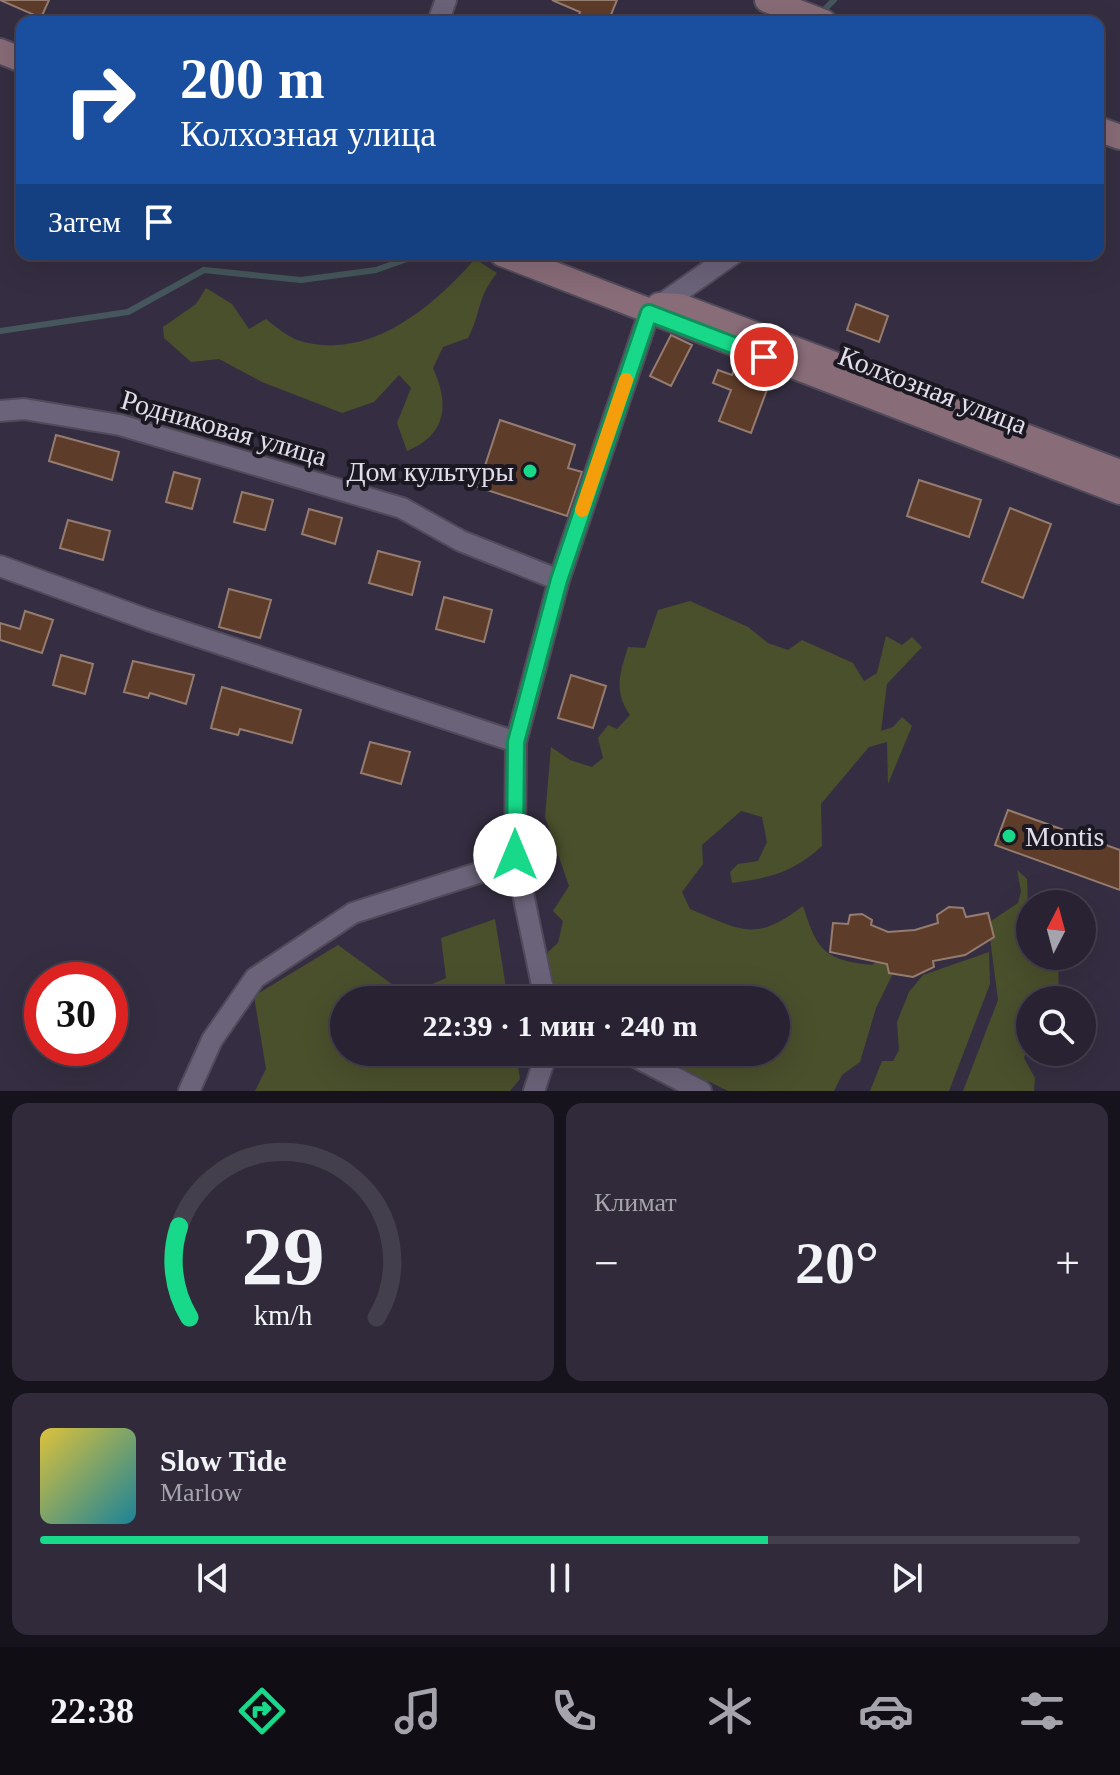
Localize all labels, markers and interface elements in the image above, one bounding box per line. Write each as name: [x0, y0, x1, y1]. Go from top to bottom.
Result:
icon: right: [48, 48, 152, 152]
text: 200 m: [180, 48, 325, 110]
text: Колхозная улица: [180, 114, 436, 154]
icon: arrive: [137, 200, 181, 244]
text: Затем: [48, 205, 121, 238]
pin: [730, 323, 798, 391]
icon: arrive: [742, 335, 786, 379]
street label: Колхозная улица: [834, 340, 1032, 440]
street label: Родниковая улица: [117, 384, 331, 472]
place label: Дом культуры: [346, 456, 514, 487]
marker: Дом культуры: [521, 462, 539, 480]
position arrow: [473, 813, 557, 897]
place label: Montis: [1025, 821, 1104, 852]
marker: Montis: [1000, 827, 1018, 845]
north arrow: [1016, 890, 1096, 970]
map controls: [1016, 890, 1096, 1066]
speed limit sign: 30: [24, 962, 128, 1066]
button: search: [1016, 986, 1096, 1066]
text: 22:39 · 1 мин · 240 m: [423, 1009, 698, 1042]
text: Климат: [594, 1188, 677, 1217]
text: 29: [241, 1210, 325, 1302]
text: 20°: [795, 1230, 879, 1296]
text: −: [594, 1239, 619, 1288]
text: +: [1055, 1239, 1080, 1288]
text: km/h: [254, 1300, 312, 1331]
text: Slow Tide: [160, 1444, 286, 1477]
text: Marlow: [160, 1478, 242, 1507]
icon: previous: [191, 1556, 235, 1600]
icon: pause: [538, 1556, 582, 1600]
icon: next: [885, 1556, 929, 1600]
icon: directions: [234, 1683, 290, 1739]
icon: music: [390, 1683, 446, 1739]
icon: phone: [546, 1683, 602, 1739]
icon: climate: [702, 1683, 758, 1739]
icon: car: [858, 1683, 914, 1739]
icon: filters: [1014, 1683, 1070, 1739]
text: 22:38: [50, 1691, 134, 1731]

